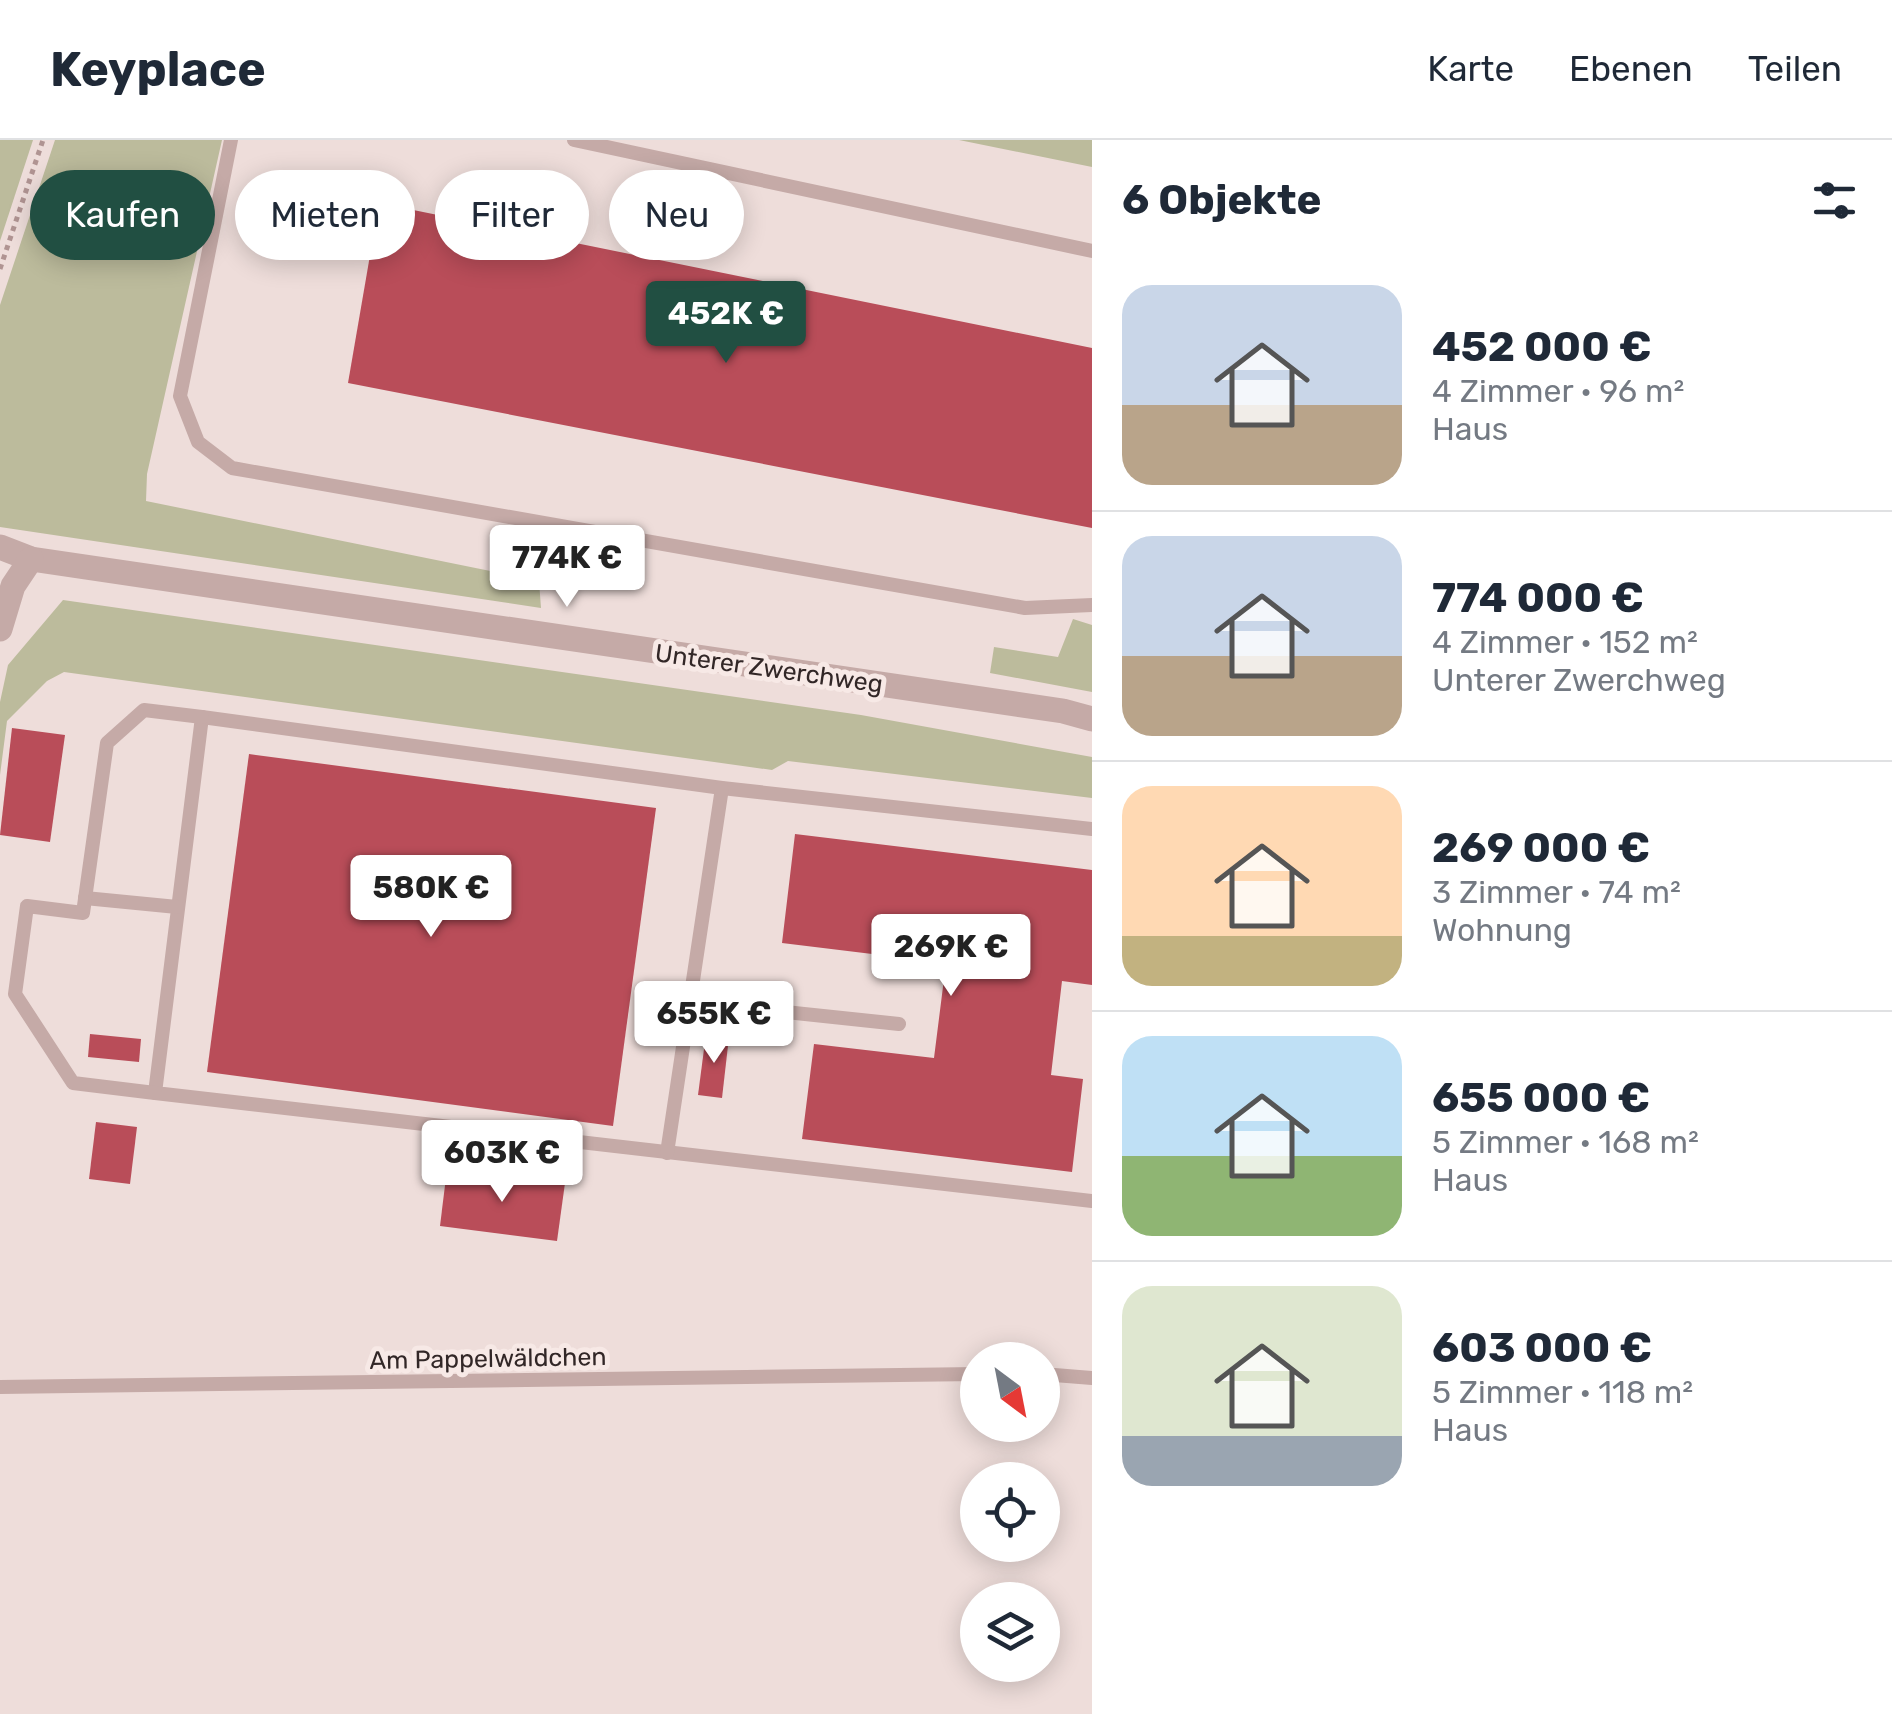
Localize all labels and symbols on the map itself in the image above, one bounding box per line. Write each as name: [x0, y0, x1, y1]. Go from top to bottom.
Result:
pin: 452K €: [645, 281, 807, 366]
pin: 774K €: [486, 525, 648, 610]
street label: Unterer Zwerchweg: [653, 638, 885, 699]
pin: 580K €: [350, 855, 512, 940]
pin: 269K €: [870, 914, 1032, 999]
pin: 655K €: [633, 981, 795, 1066]
pin: 603K €: [421, 1120, 583, 1205]
street label: Am Pappelwäldchen: [369, 1342, 607, 1375]
north arrow: [960, 1342, 1060, 1442]

